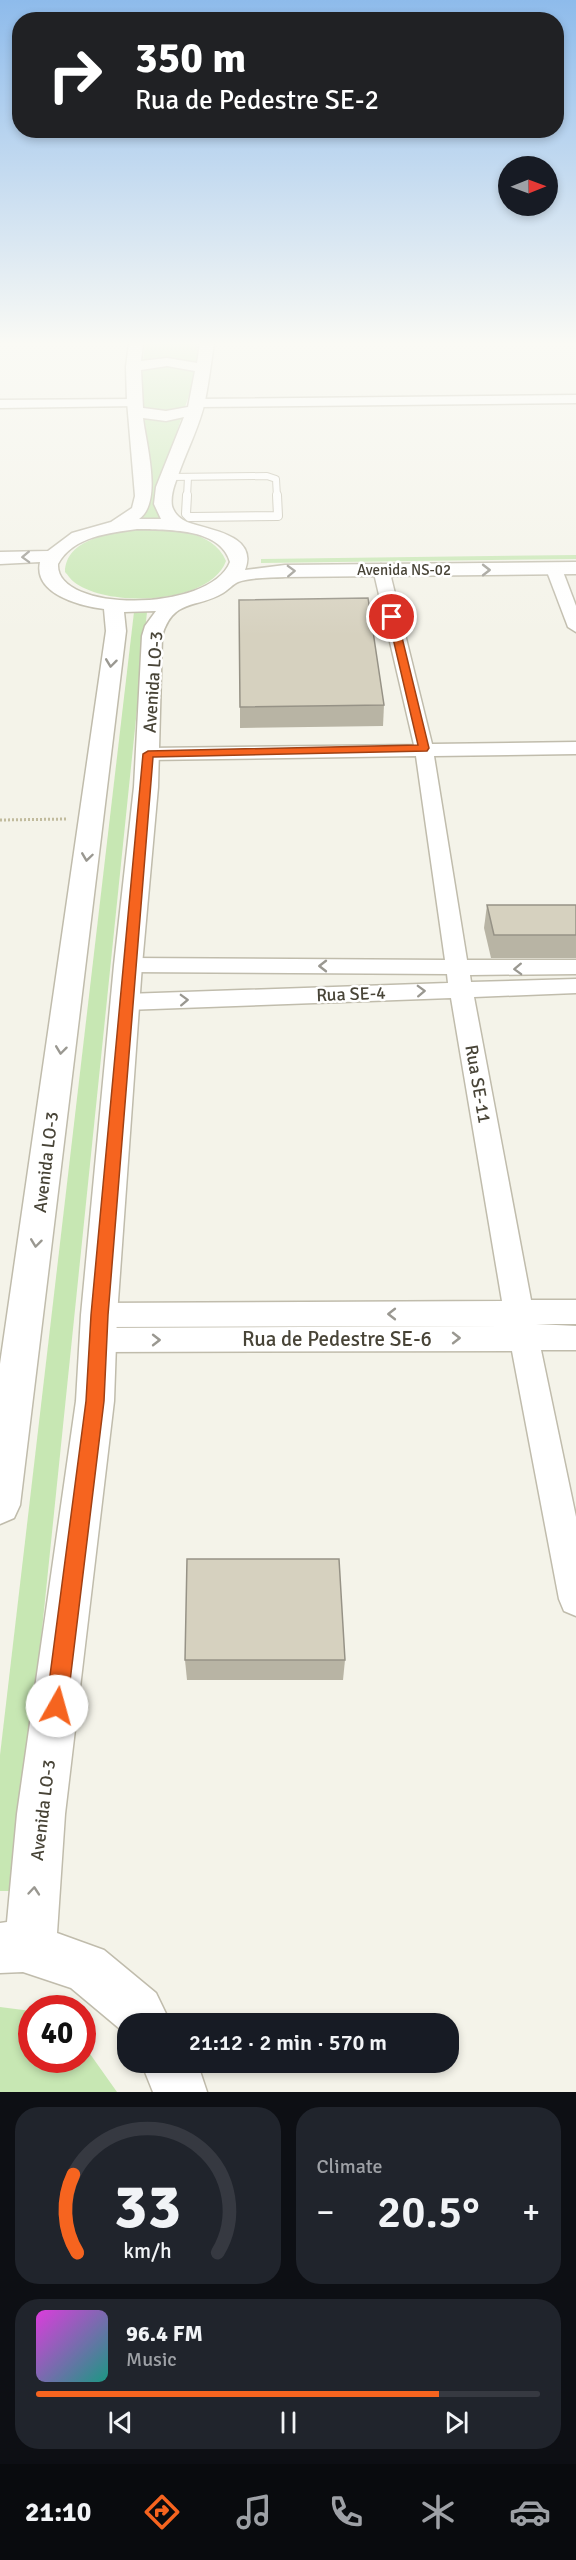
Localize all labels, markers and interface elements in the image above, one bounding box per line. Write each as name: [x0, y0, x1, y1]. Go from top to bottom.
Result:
text: 350 m: [135, 33, 246, 84]
icon: right: [36, 36, 114, 114]
text: Rua de Pedestre SE-2: [135, 84, 379, 117]
north arrow: [498, 156, 558, 216]
map controls: [498, 156, 558, 216]
one-way arrow: [21, 551, 30, 564]
street label: Avenida NS-02: [357, 561, 451, 579]
one-way arrow: [481, 564, 490, 576]
one-way arrow: [286, 565, 295, 578]
pin: [366, 591, 417, 642]
icon: arrive: [375, 600, 408, 633]
street label: Avenida LO-3: [138, 630, 168, 734]
one-way arrow: [106, 659, 118, 668]
one-way arrow: [81, 852, 93, 861]
one-way arrow: [318, 960, 327, 972]
one-way arrow: [513, 963, 522, 975]
street label: Rua SE-4: [316, 982, 386, 1006]
one-way arrow: [417, 985, 426, 998]
one-way arrow: [180, 994, 189, 1006]
street label: Rua SE-11: [460, 1043, 496, 1125]
one-way arrow: [55, 1045, 68, 1054]
street label: Avenida LO-3: [29, 1110, 63, 1214]
one-way arrow: [30, 1239, 42, 1248]
one-way arrow: [387, 1308, 396, 1320]
street label: Rua de Pedestre SE-6: [242, 1326, 432, 1352]
one-way arrow: [452, 1332, 461, 1344]
one-way arrow: [152, 1334, 161, 1346]
position arrow: [25, 1674, 89, 1738]
street label: Avenida LO-3: [26, 1758, 60, 1862]
one-way arrow: [27, 1886, 40, 1895]
speed limit sign: 40: [18, 1995, 96, 2073]
text: 21:12 · 2 min · 570 m: [189, 2029, 387, 2056]
text: Climate: [317, 2154, 382, 2179]
text: 33: [114, 2168, 181, 2245]
text: 20.5°: [377, 2185, 480, 2240]
text: −: [317, 2192, 334, 2233]
text: +: [522, 2192, 540, 2233]
text: km/h: [123, 2238, 172, 2264]
text: 96.4 FM: [126, 2320, 203, 2347]
text: Music: [126, 2347, 177, 2372]
icon: previous: [104, 2406, 137, 2439]
icon: pause: [272, 2406, 305, 2439]
icon: next: [440, 2406, 473, 2439]
icon: directions: [141, 2491, 183, 2533]
icon: music: [233, 2491, 275, 2533]
icon: phone: [325, 2491, 367, 2533]
icon: climate: [417, 2491, 459, 2533]
icon: car: [509, 2491, 551, 2533]
text: 21:10: [25, 2496, 91, 2529]

